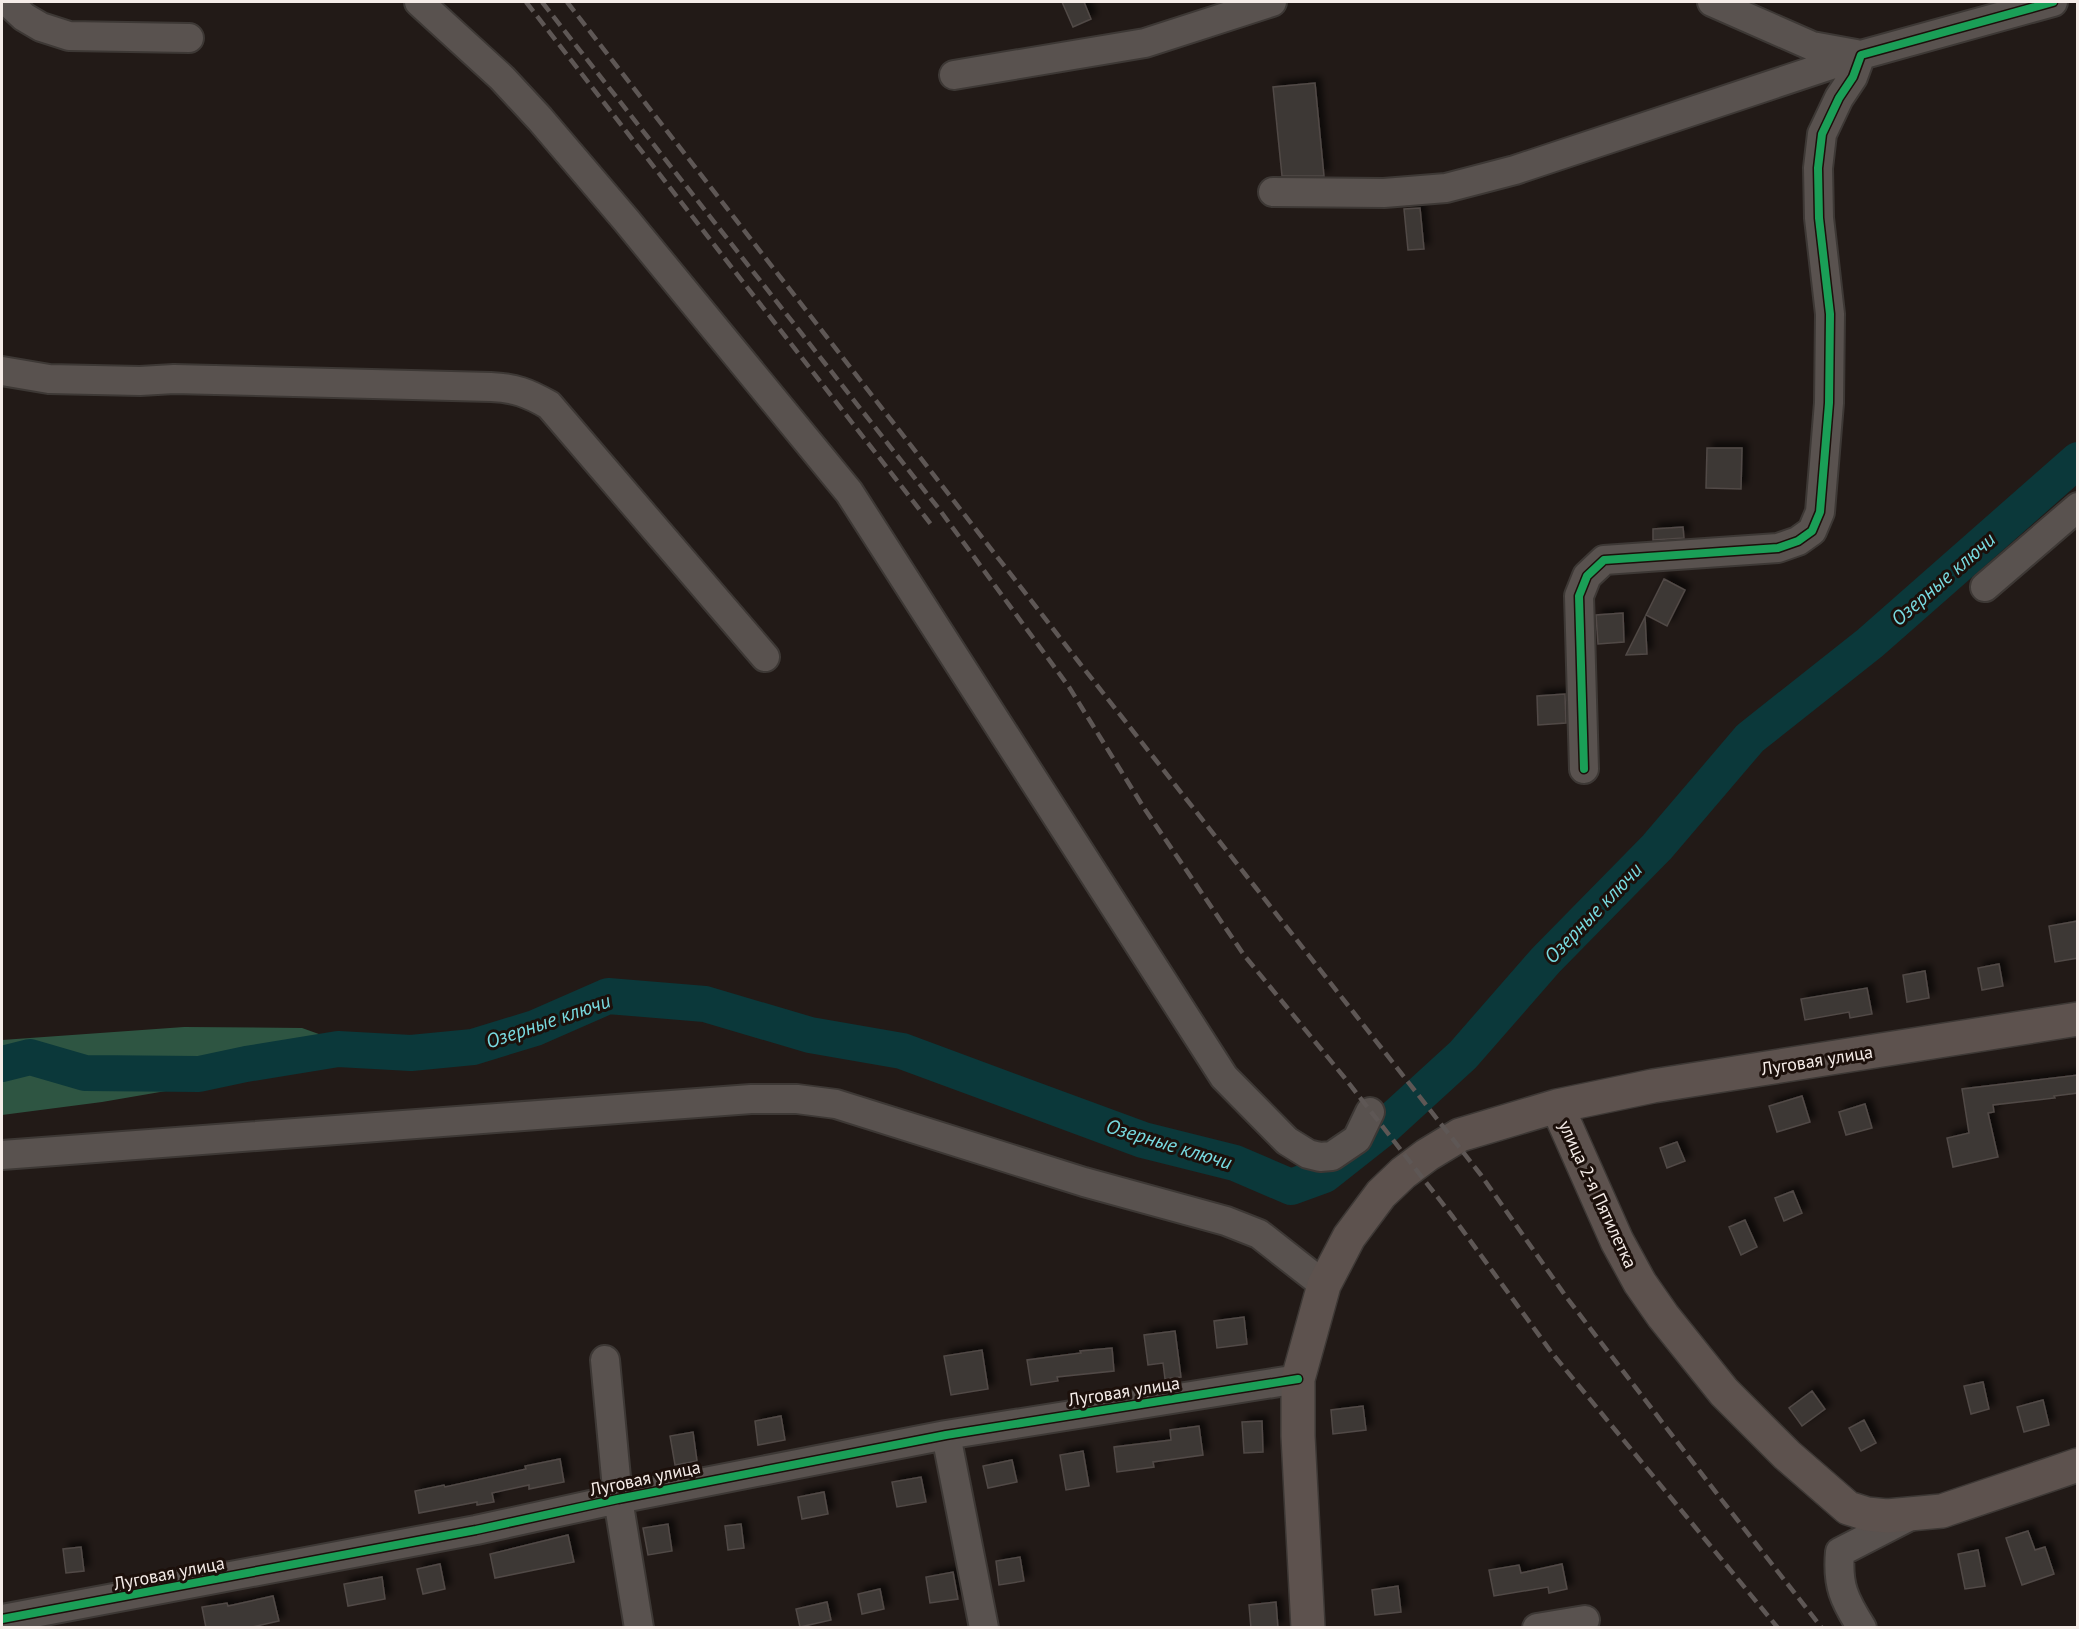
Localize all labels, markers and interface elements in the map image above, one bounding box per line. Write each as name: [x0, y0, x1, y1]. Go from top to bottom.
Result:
water label: Озерные ключи: [1885, 526, 2001, 632]
water label: Озерные ключи: [1538, 857, 1648, 969]
water label: Озерные ключи: [482, 987, 614, 1055]
street label: Луговая улица: [1759, 1040, 1874, 1080]
water label: Озерные ключи: [1103, 1113, 1235, 1175]
street label: улица 2-я Пятилетка: [1554, 1116, 1642, 1272]
street label: Луговая улица: [1066, 1371, 1181, 1411]
street label: Луговая улица: [587, 1455, 703, 1501]
street label: Луговая улица: [111, 1551, 227, 1595]

